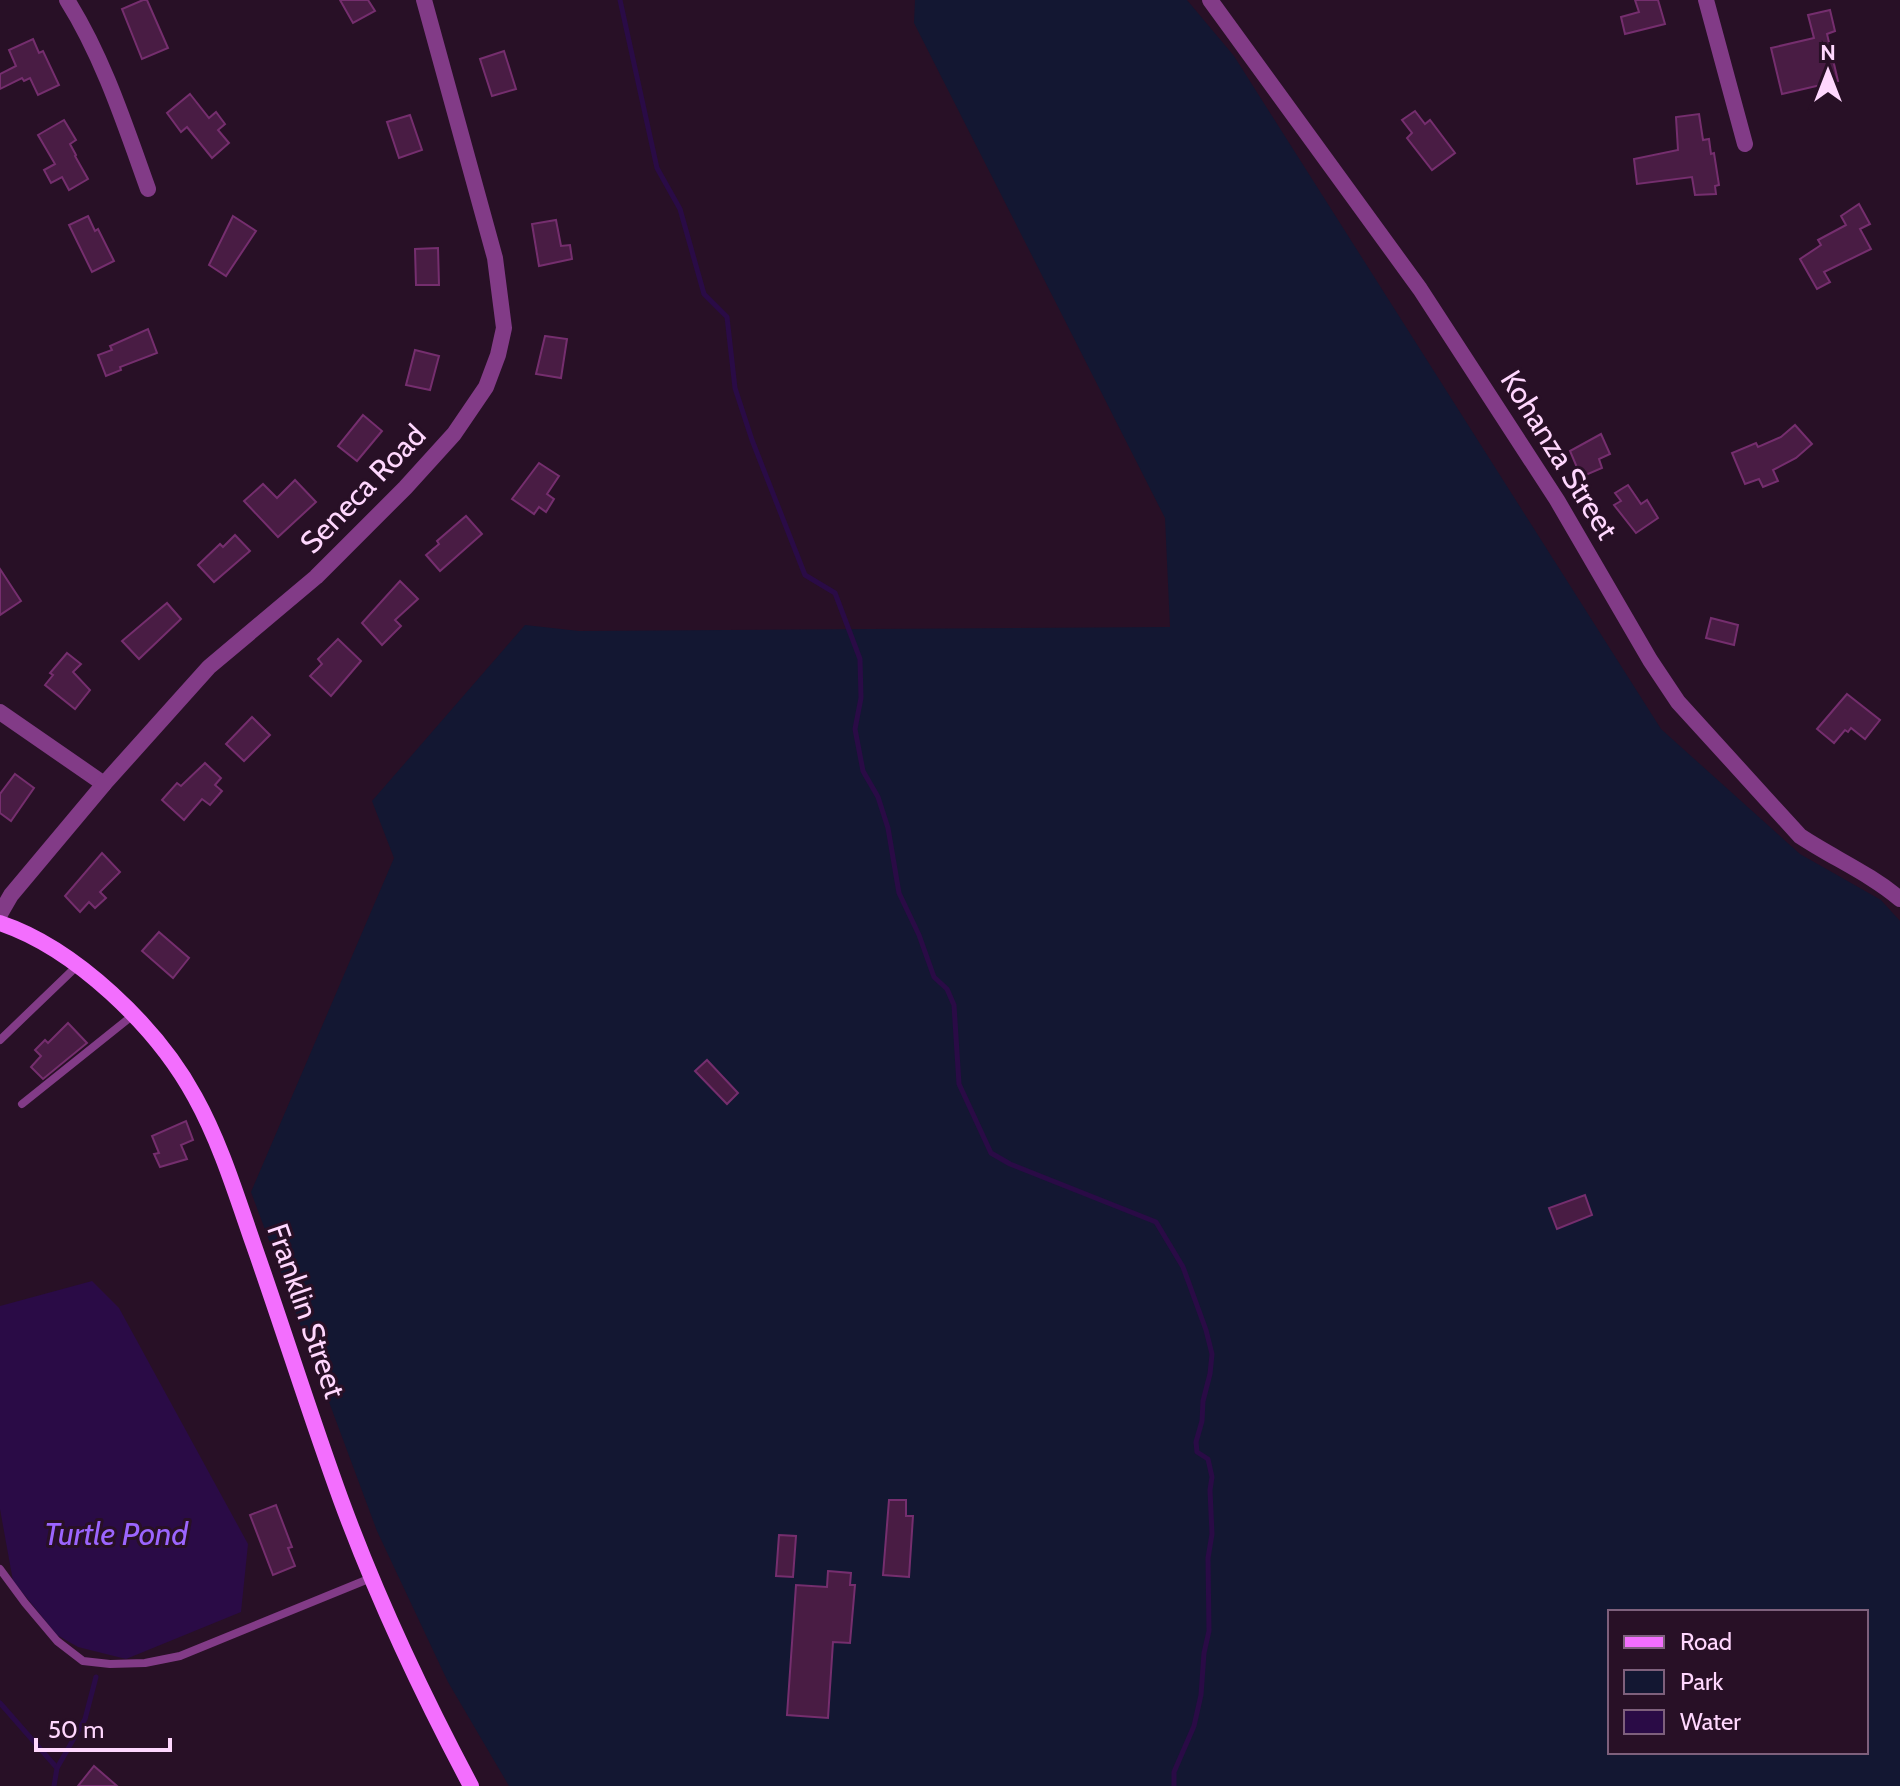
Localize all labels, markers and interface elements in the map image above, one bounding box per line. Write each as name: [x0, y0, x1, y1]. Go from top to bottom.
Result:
north arrow: [1788, 32, 1868, 112]
text: N: [1820, 39, 1836, 66]
street label: Kohanza Street: [1493, 363, 1626, 546]
street label: Seneca Road: [292, 417, 433, 561]
street label: Franklin Street: [259, 1219, 354, 1403]
water label: Turtle Pond: [44, 1514, 190, 1553]
legend: [1608, 1610, 1868, 1754]
text: Road: [1680, 1627, 1732, 1656]
text: Park: [1680, 1667, 1723, 1696]
scale bar: [36, 1702, 170, 1752]
text: Water: [1680, 1707, 1741, 1736]
text: 50 m: [48, 1715, 104, 1744]

